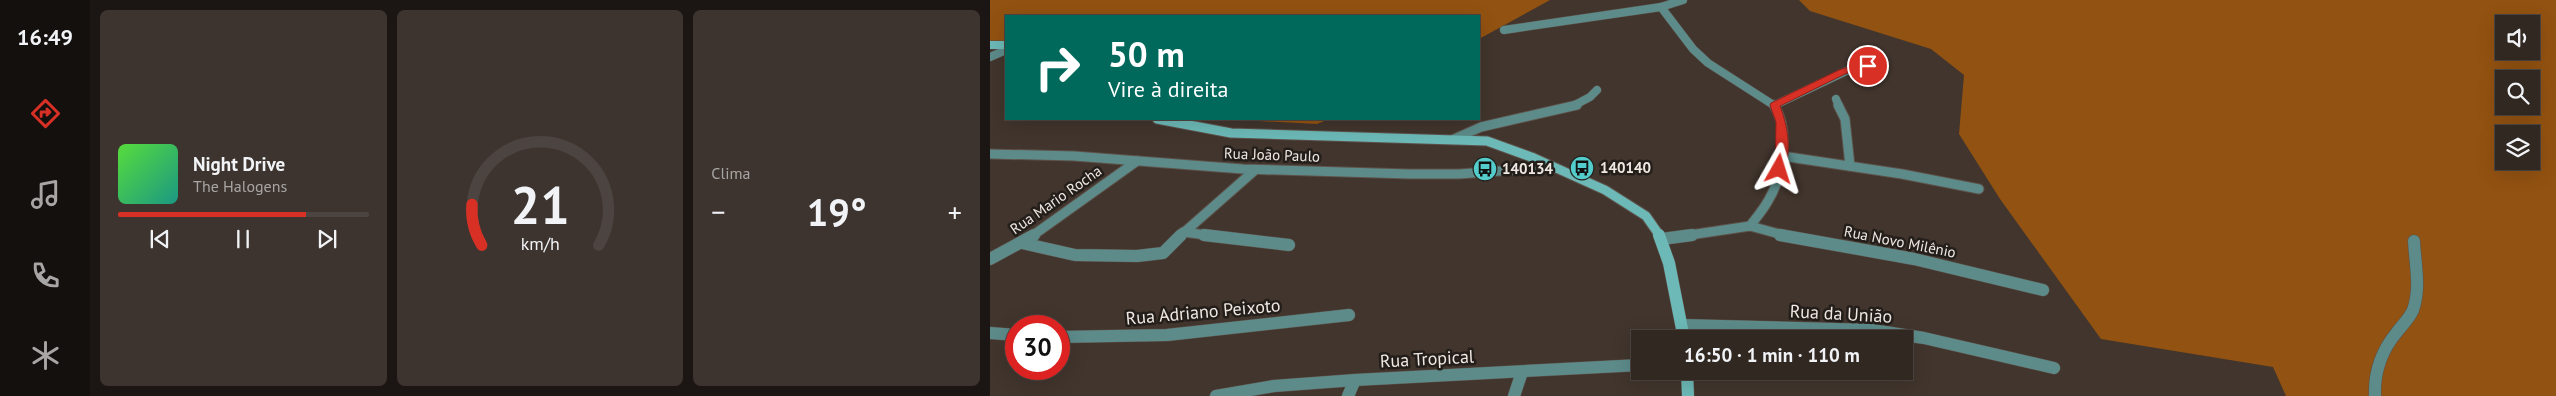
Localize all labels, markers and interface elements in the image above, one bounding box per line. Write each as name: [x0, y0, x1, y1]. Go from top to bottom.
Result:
map controls: [2495, 15, 2540, 170]
button: sound: [2495, 15, 2540, 60]
text: 16:49: [17, 23, 73, 51]
text: 50 m: [1108, 31, 1185, 77]
icon: right: [1025, 35, 1090, 100]
pin: [1847, 45, 1889, 87]
icon: arrive: [1854, 52, 1882, 80]
button: search: [2495, 70, 2540, 115]
text: Vire à direita: [1108, 75, 1228, 103]
icon: directions: [28, 96, 63, 131]
button: layers: [2495, 125, 2540, 170]
position arrow: [1752, 142, 1804, 194]
street label: Rua João Paulo: [1224, 143, 1320, 166]
text: Night Drive: [193, 152, 285, 176]
bus stop icon: 140140: [1569, 155, 1595, 181]
bus stop icon: 140134: [1472, 156, 1498, 182]
place label: 140140: [1600, 158, 1651, 177]
place label: 140134: [1502, 159, 1554, 178]
street label: Rua Mario Rocha: [1006, 161, 1105, 238]
text: Clima: [711, 163, 750, 183]
text: 21: [511, 171, 569, 238]
text: The Halogens: [193, 176, 287, 196]
icon: music: [28, 177, 63, 212]
text: 19°: [807, 187, 867, 236]
text: −: [711, 193, 725, 230]
text: +: [948, 193, 962, 230]
street label: Rua Novo Milênio: [1843, 221, 1958, 262]
icon: previous: [146, 225, 174, 253]
icon: pause: [229, 225, 257, 253]
icon: next: [313, 225, 341, 253]
text: km/h: [520, 232, 560, 255]
icon: phone: [28, 258, 63, 293]
street label: Rua Adriano Peixoto: [1125, 293, 1281, 330]
street label: Rua da União: [1789, 299, 1893, 328]
speed limit sign: 30: [1005, 315, 1070, 380]
icon: climate: [28, 338, 63, 373]
text: 16:50 · 1 min · 110 m: [1684, 343, 1860, 367]
street label: Rua Tropical: [1379, 345, 1475, 372]

